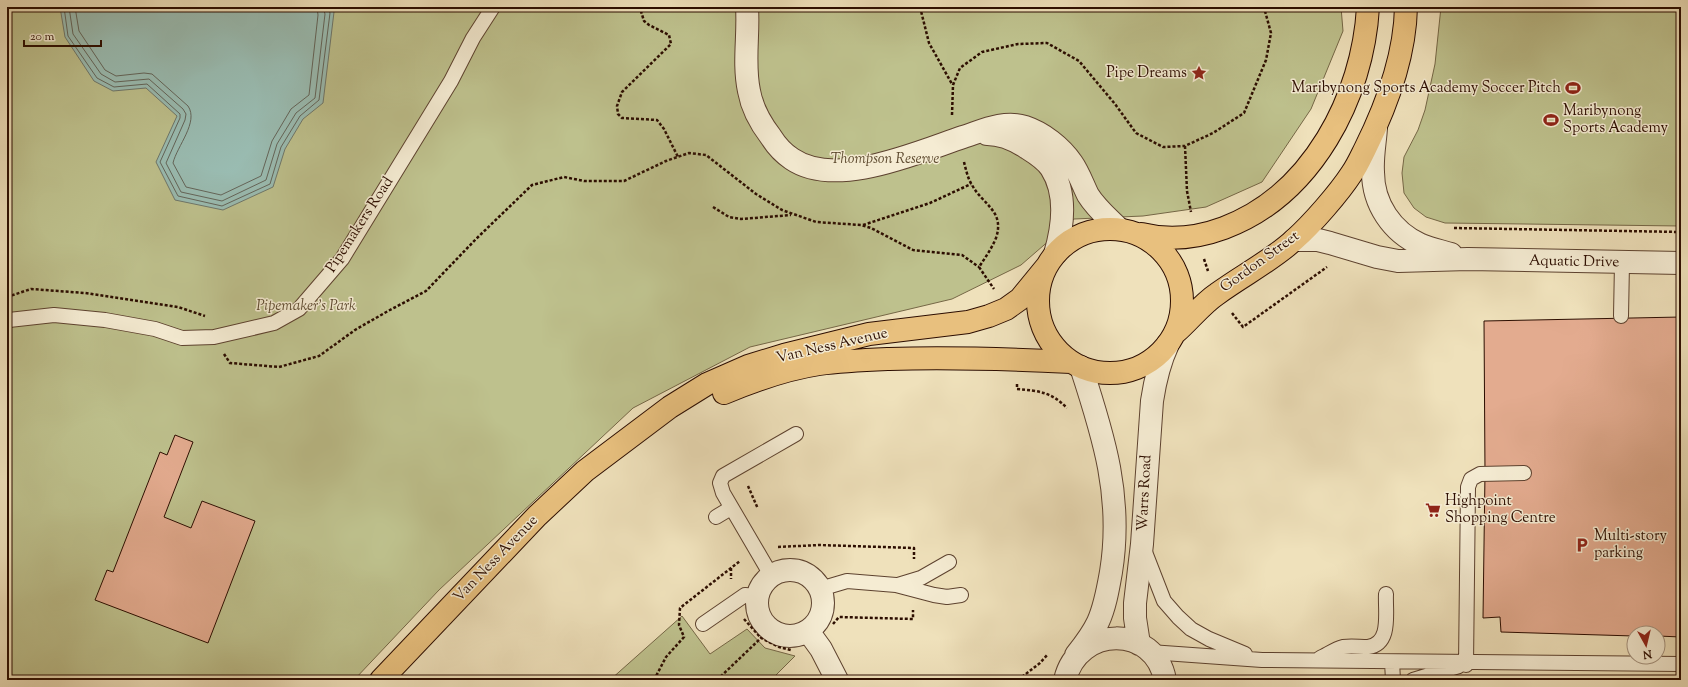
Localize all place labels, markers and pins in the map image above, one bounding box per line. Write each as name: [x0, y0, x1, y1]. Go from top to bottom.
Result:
place label: Pipe Dreams: [1106, 63, 1187, 84]
place icon: Pipe Dreams: [1190, 64, 1208, 82]
place label: Maribynong Sports Academy Soccer Pitch: [1292, 78, 1561, 99]
sports icon: Maribynong Sports Academy Soccer Pitch: [1564, 79, 1582, 97]
place label: Maribynong Sports Academy: [1563, 101, 1669, 139]
sports icon: Maribynong Sports Academy: [1542, 111, 1560, 129]
place label: Highpoint Shopping Centre: [1445, 491, 1556, 529]
supermarket icon: Highpoint Shopping Centre: [1424, 501, 1442, 519]
place label: Multi-story parking: [1594, 526, 1668, 564]
parking icon: Multi-story parking: [1573, 536, 1591, 554]

